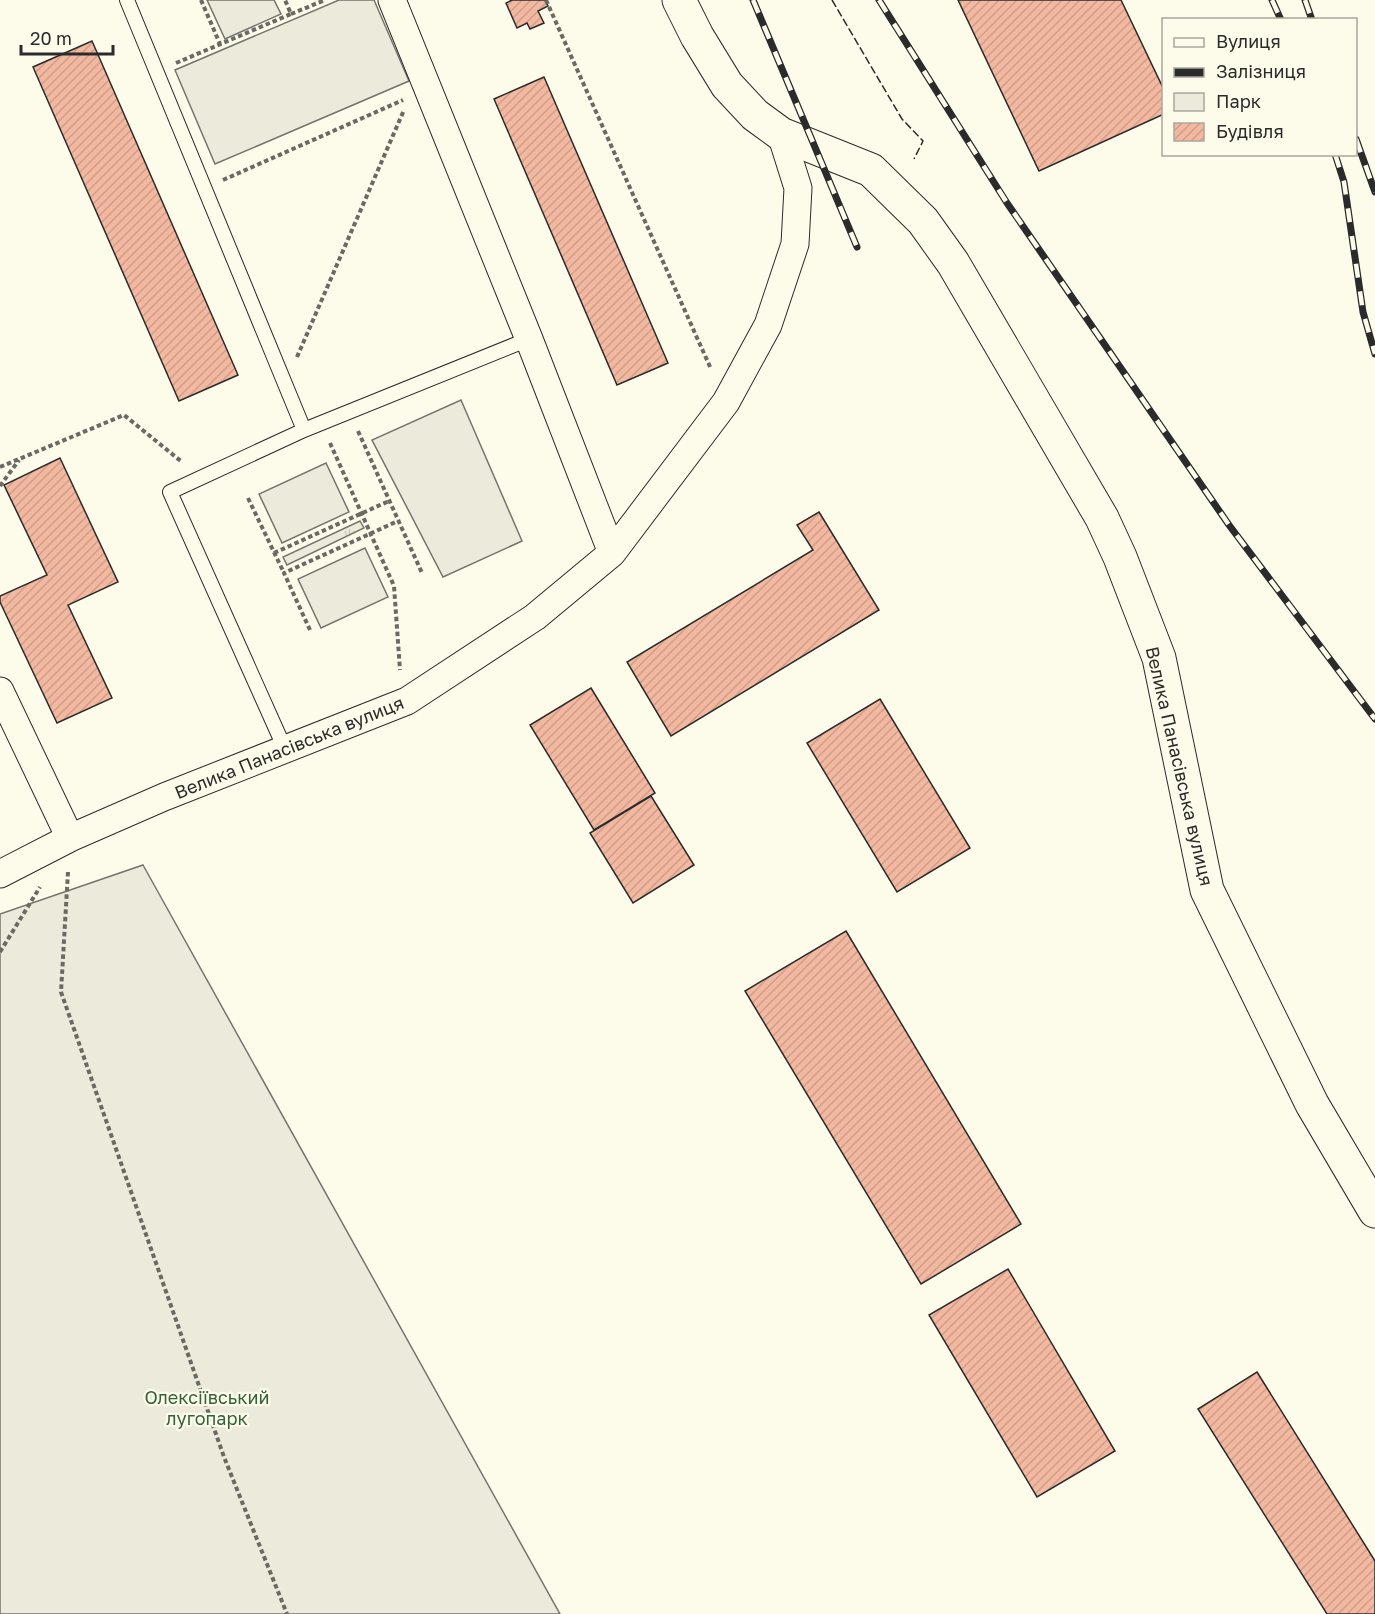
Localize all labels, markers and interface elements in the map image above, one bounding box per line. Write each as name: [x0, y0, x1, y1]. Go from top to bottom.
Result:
scale bar: [21, 18, 112, 56]
legend: [1162, 18, 1357, 156]
text: 20 m: [30, 27, 72, 49]
text: Вулиця: [1216, 30, 1281, 52]
text: Залізниця: [1216, 60, 1306, 82]
text: Парк: [1216, 90, 1261, 112]
text: Будівля: [1216, 120, 1284, 142]
street label: Велика Панасівська вулиця: [1142, 644, 1218, 888]
street label: Велика Панасівська вулиця: [171, 691, 407, 803]
park label: Олексіївський лугопарк: [144, 1386, 270, 1429]

